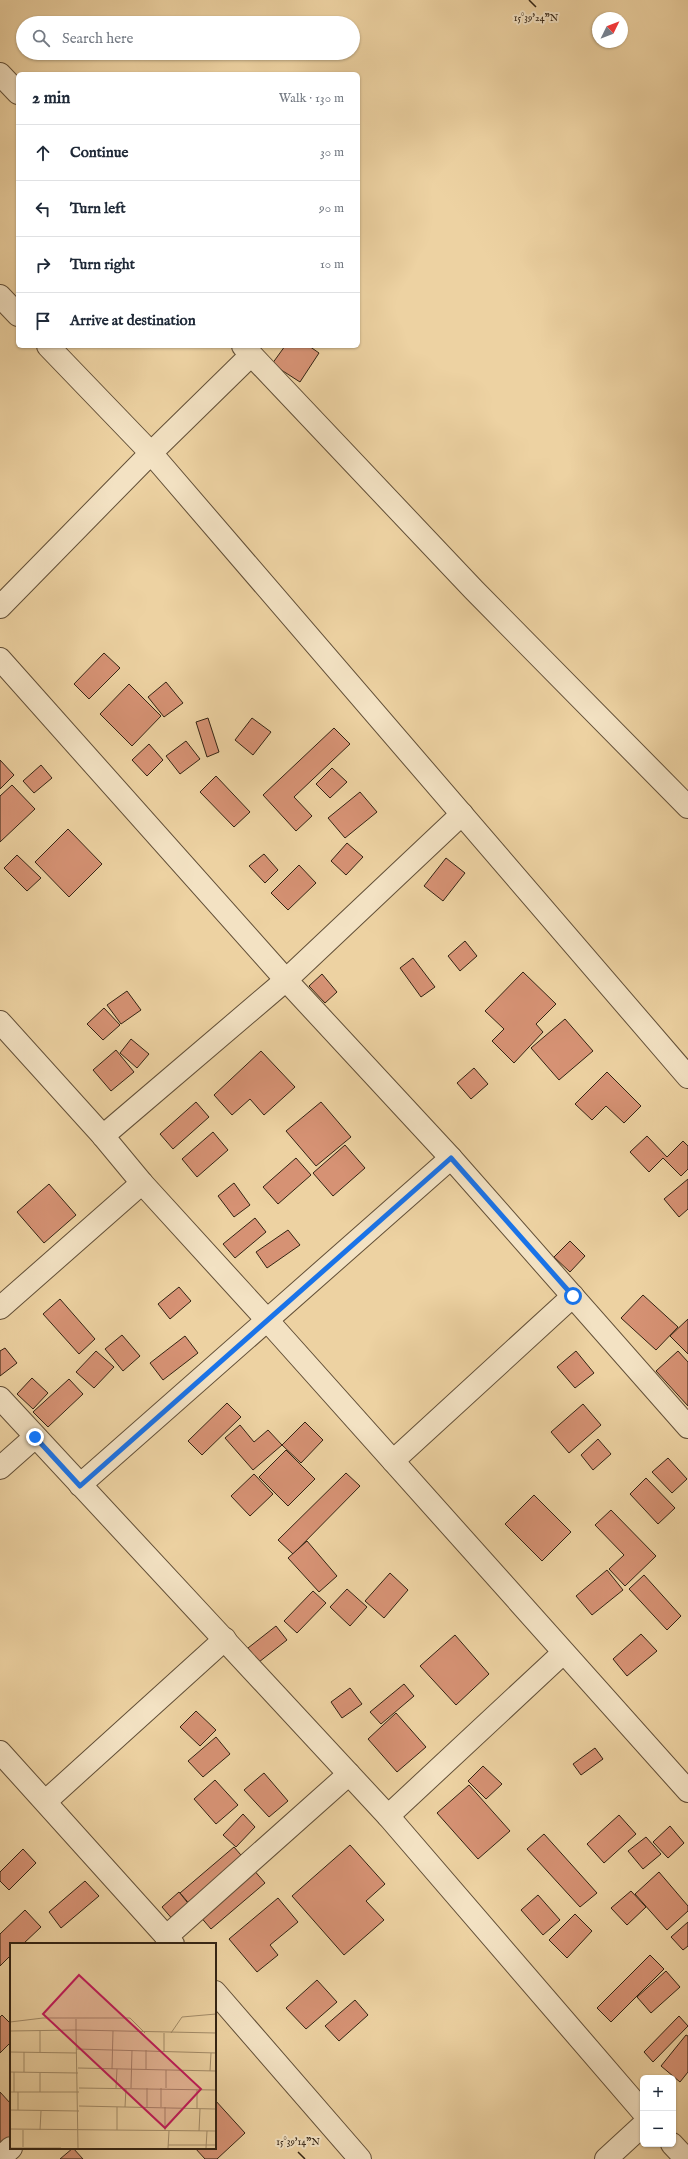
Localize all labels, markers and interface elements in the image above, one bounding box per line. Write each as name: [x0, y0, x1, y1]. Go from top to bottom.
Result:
text: 15°39'24"N: [514, 12, 559, 25]
north arrow: [592, 12, 628, 48]
search box: [16, 16, 360, 60]
icon: search: [30, 27, 52, 49]
text: Search here: [62, 29, 133, 48]
text: 2 min: [32, 88, 70, 109]
text: Walk · 130 m: [279, 90, 344, 107]
icon: ahead: [32, 142, 54, 164]
text: Continue: [70, 143, 128, 162]
text: 30 m: [320, 144, 344, 161]
icon: left: [32, 198, 54, 220]
text: Turn left: [70, 199, 126, 218]
text: 90 m: [319, 200, 344, 217]
icon: right: [32, 254, 54, 276]
text: Turn right: [70, 255, 135, 274]
text: 10 m: [320, 256, 344, 273]
icon: arrive: [32, 310, 54, 332]
text: Arrive at destination: [70, 311, 196, 330]
route start: [564, 1287, 582, 1305]
route end: [26, 1428, 44, 1446]
inset map: [10, 1943, 216, 2149]
map controls: [640, 2075, 676, 2147]
button: +: [640, 2075, 676, 2111]
button: −: [640, 2111, 676, 2147]
text: 15°39'14"N: [276, 2136, 320, 2149]

